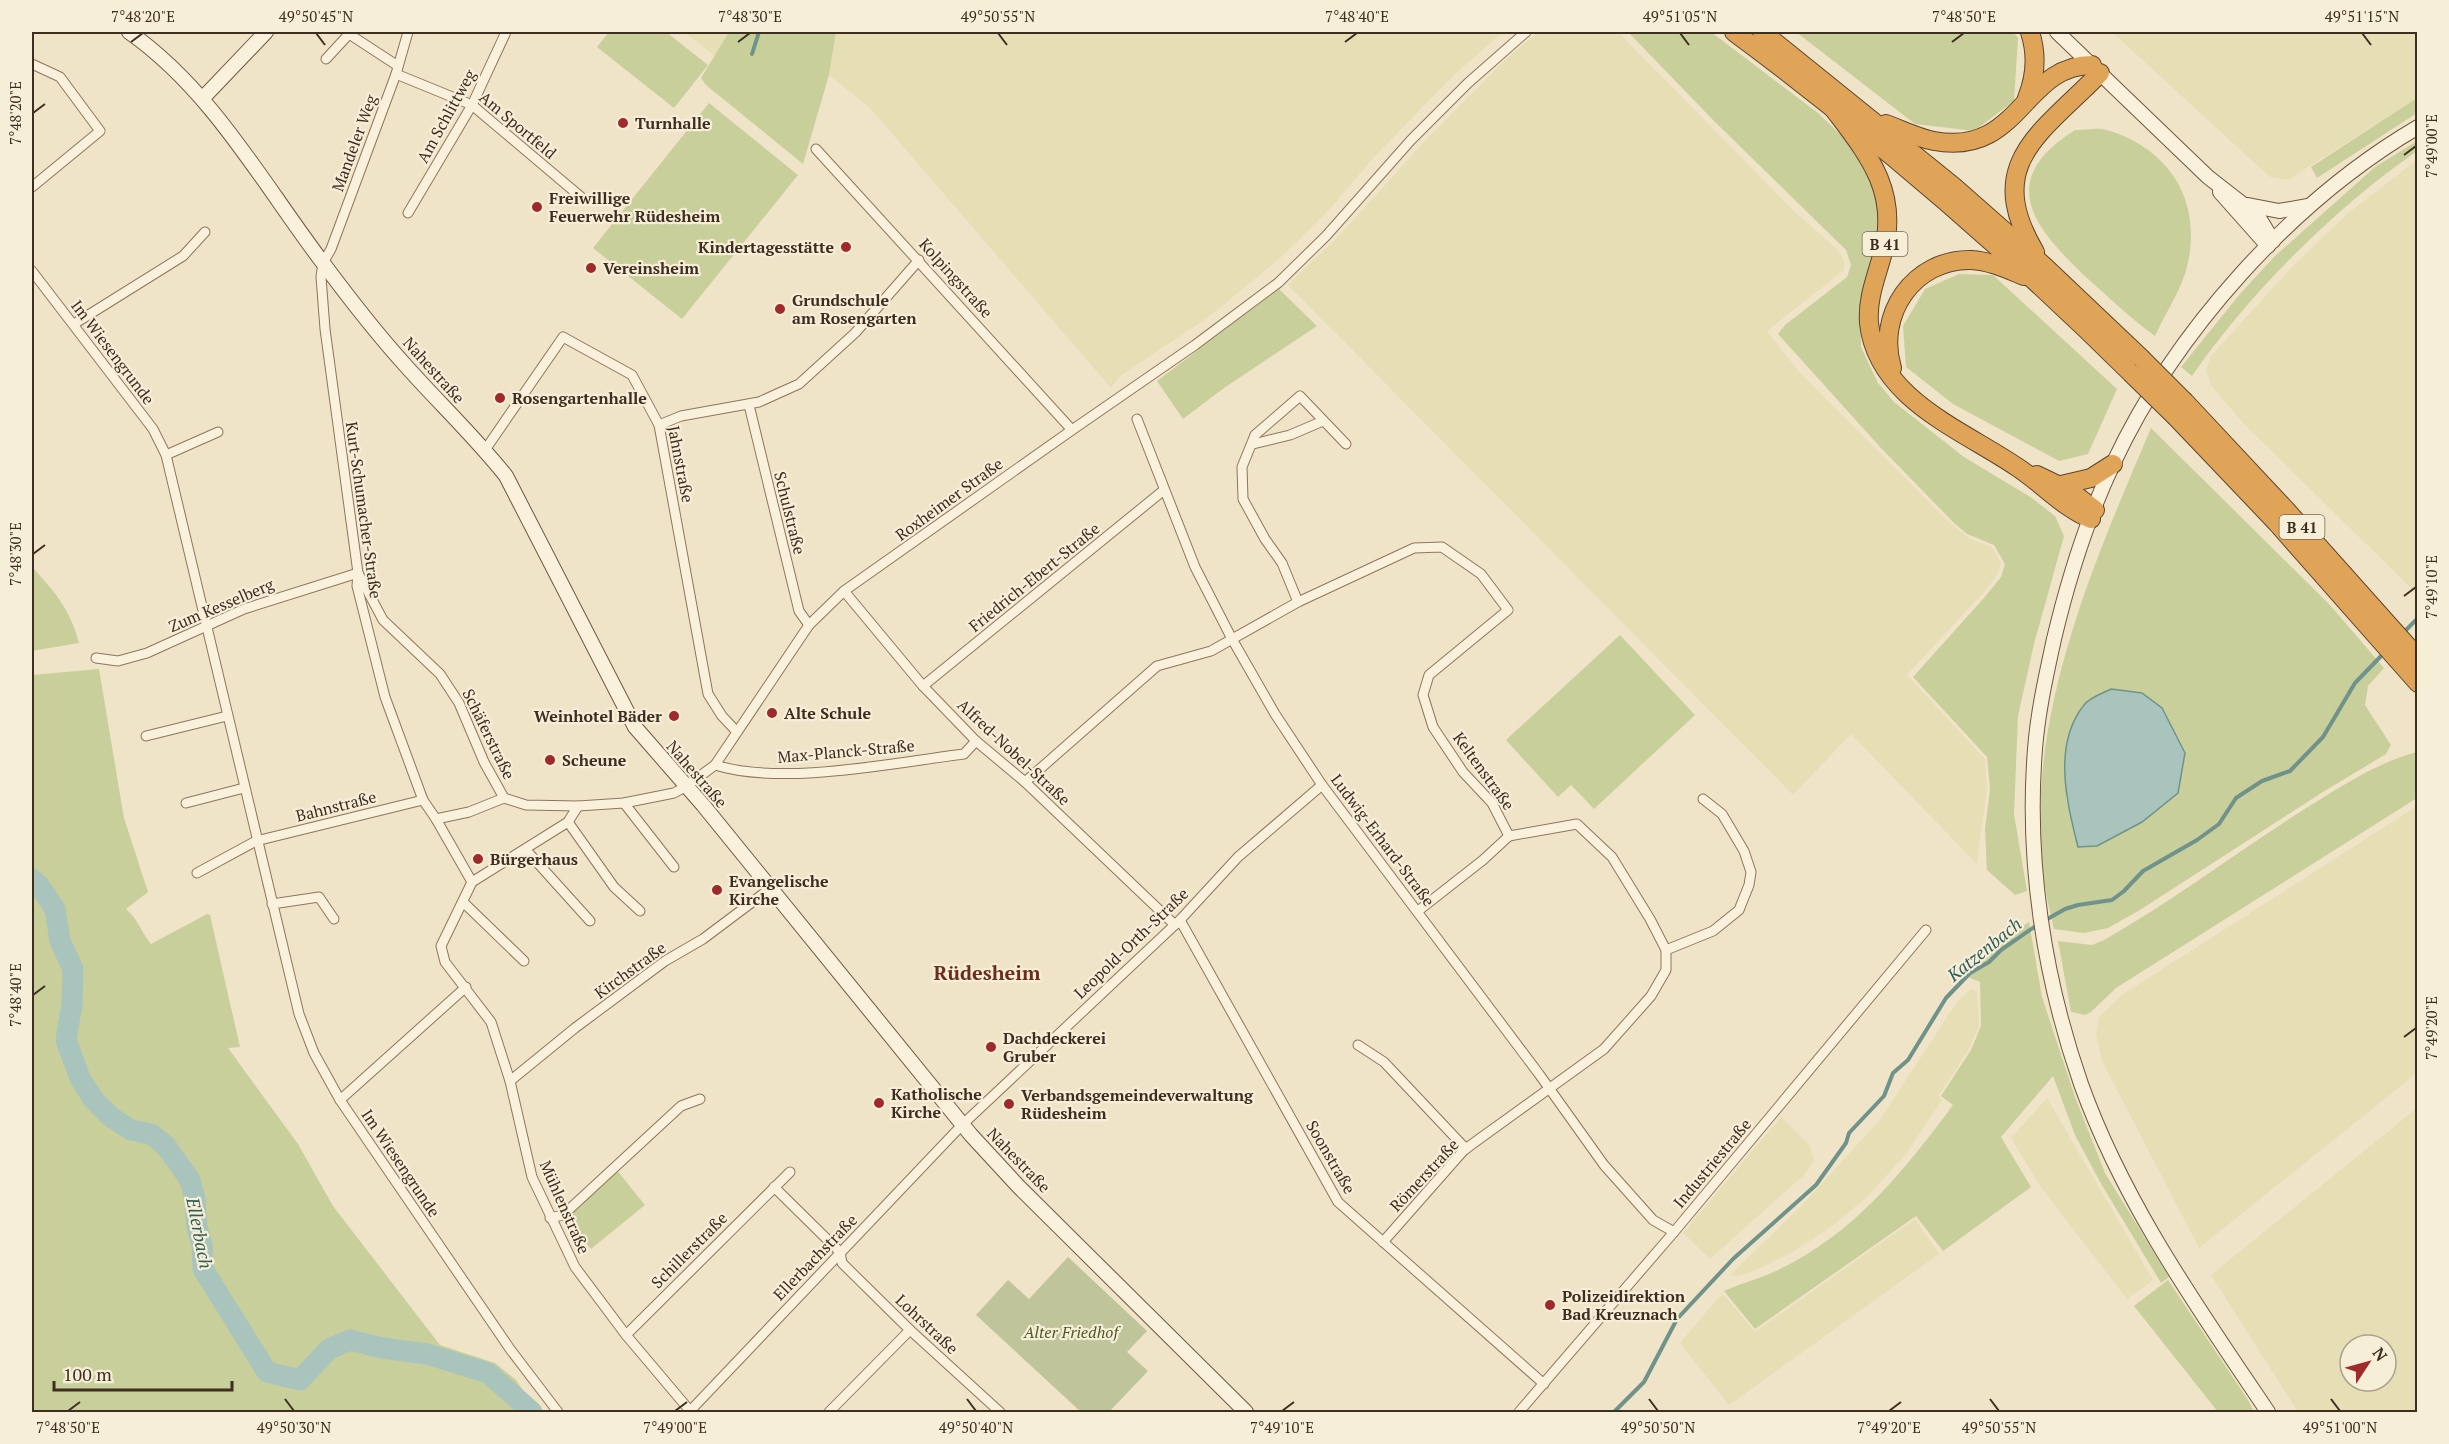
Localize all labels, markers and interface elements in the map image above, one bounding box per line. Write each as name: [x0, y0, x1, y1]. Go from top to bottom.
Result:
text: 7°48'20"E: [111, 6, 175, 26]
text: 49°50'45"N: [279, 6, 353, 26]
text: 7°48'30"E: [718, 6, 782, 26]
text: 49°50'55"N: [961, 6, 1035, 26]
text: 7°48'40"E: [1325, 6, 1389, 26]
text: 49°51'05"N: [1643, 6, 1717, 26]
text: 7°48'50"E: [1932, 6, 1996, 26]
text: 49°51'15"N: [2325, 6, 2399, 26]
street label: Am Schlittweg: [411, 65, 481, 167]
text: 7°48'20"E: [5, 81, 25, 145]
street label: Am Sportfeld: [475, 86, 561, 164]
street label: Mandeler Weg: [326, 91, 382, 195]
place label: Turnhalle: [635, 112, 711, 134]
text: 7°49'00"E: [2421, 114, 2441, 178]
marker: Turnhalle: [616, 116, 630, 130]
place label: Freiwillige Feuerwehr Rüdesheim: [549, 187, 720, 227]
marker: Freiwillige Feuerwehr Rüdesheim: [530, 200, 544, 214]
road number: B 41: [1862, 232, 1908, 256]
street label: Kolpingstraße: [914, 233, 998, 323]
place label: Kindertagesstätte: [698, 236, 834, 258]
marker: Kindertagesstätte: [839, 240, 853, 254]
place label: Vereinsheim: [603, 257, 699, 279]
marker: Vereinsheim: [584, 261, 598, 275]
place label: Grundschule am Rosengarten: [792, 289, 917, 329]
street label: Im Wiesengrunde: [66, 295, 160, 409]
marker: Grundschule am Rosengarten: [773, 302, 787, 316]
street label: Nahestraße: [398, 332, 470, 408]
place label: Rosengartenhalle: [512, 387, 647, 409]
marker: Rosengartenhalle: [493, 391, 507, 405]
street label: Kurt-Schumacher-Straße: [341, 420, 387, 600]
street label: Jahnstraße: [663, 424, 699, 504]
street label: Roxheimer Straße: [891, 452, 1007, 546]
street label: Schulstraße: [769, 469, 811, 557]
road number: B 41: [2280, 515, 2324, 539]
street label: Friedrich-Ebert-Straße: [964, 517, 1104, 637]
text: 7°48'30"E: [5, 522, 25, 586]
text: 7°49'10"E: [2421, 555, 2441, 619]
street label: Zum Kesselberg: [165, 573, 278, 637]
street label: Schäferstraße: [458, 685, 520, 783]
street label: Alfred-Nobel-Straße: [953, 694, 1075, 810]
place label: Alte Schule: [784, 702, 871, 724]
place label: Weinhotel Bäder: [534, 705, 662, 727]
marker: Alte Schule: [765, 706, 779, 720]
marker: Weinhotel Bäder: [667, 709, 681, 723]
street label: Keltenstraße: [1448, 728, 1520, 814]
street label: Max-Planck-Straße: [777, 734, 915, 768]
street label: Nahestraße: [662, 736, 732, 812]
place label: Scheune: [562, 749, 627, 771]
marker: Scheune: [543, 753, 557, 767]
street label: Ludwig-Erhard-Straße: [1326, 769, 1440, 911]
street label: Bahnstraße: [293, 785, 379, 827]
place label: Bürgerhaus: [490, 848, 578, 870]
marker: Bürgerhaus: [471, 852, 485, 866]
place label: Evangelische Kirche: [729, 870, 829, 910]
marker: Evangelische Kirche: [710, 883, 724, 897]
street label: Leopold-Orth-Straße: [1069, 883, 1193, 1003]
water label: Katzenbach: [1941, 912, 2026, 987]
street label: Kirchstraße: [590, 937, 670, 1003]
district label: Rüdesheim: [934, 959, 1041, 986]
text: 7°48'40"E: [5, 963, 25, 1027]
text: 7°49'20"E: [2421, 996, 2441, 1060]
place label: Dachdeckerei Gruber: [1003, 1027, 1106, 1067]
marker: Dachdeckerei Gruber: [984, 1040, 998, 1054]
place label: Katholische Kirche: [891, 1083, 982, 1123]
place label: Verbandsgemeindeverwaltung Rüdesheim: [1021, 1084, 1254, 1124]
marker: Katholische Kirche: [872, 1096, 886, 1110]
marker: Verbandsgemeindeverwaltung Rüdesheim: [1002, 1097, 1016, 1111]
street label: Im Wiesengrunde: [357, 1105, 445, 1221]
street label: Industriestraße: [1668, 1114, 1756, 1212]
street label: Soonstraße: [1301, 1116, 1361, 1198]
street label: Nahestraße: [982, 1123, 1056, 1197]
street label: Römerstraße: [1385, 1134, 1463, 1216]
street label: Mühlenstraße: [535, 1157, 595, 1257]
water label: Ellerbach: [181, 1194, 219, 1271]
street label: Schillerstraße: [646, 1207, 732, 1293]
street label: Ellerbachstraße: [768, 1209, 862, 1305]
place label: Polizeidirektion Bad Kreuznach: [1562, 1285, 1686, 1325]
street label: Lohrstraße: [891, 1289, 963, 1359]
marker: Polizeidirektion Bad Kreuznach: [1543, 1298, 1557, 1312]
park label: Alter Friedhof: [1023, 1321, 1121, 1343]
north arrow: [2338, 1333, 2398, 1393]
text: N: [2368, 1343, 2393, 1366]
scale bar: [54, 1354, 232, 1392]
text: 100 m: [63, 1362, 112, 1386]
text: 7°48'50"E: [36, 1417, 100, 1437]
text: 49°50'30"N: [257, 1417, 331, 1437]
text: 7°49'00"E: [643, 1417, 707, 1437]
text: 49°50'40"N: [939, 1417, 1013, 1437]
text: 7°49'10"E: [1250, 1417, 1314, 1437]
text: 49°50'50"N: [1621, 1417, 1695, 1437]
text: 7°49'20"E: [1857, 1417, 1921, 1437]
text: 49°50'55"N: [1962, 1417, 2036, 1437]
text: 49°51'00"N: [2303, 1417, 2377, 1437]

